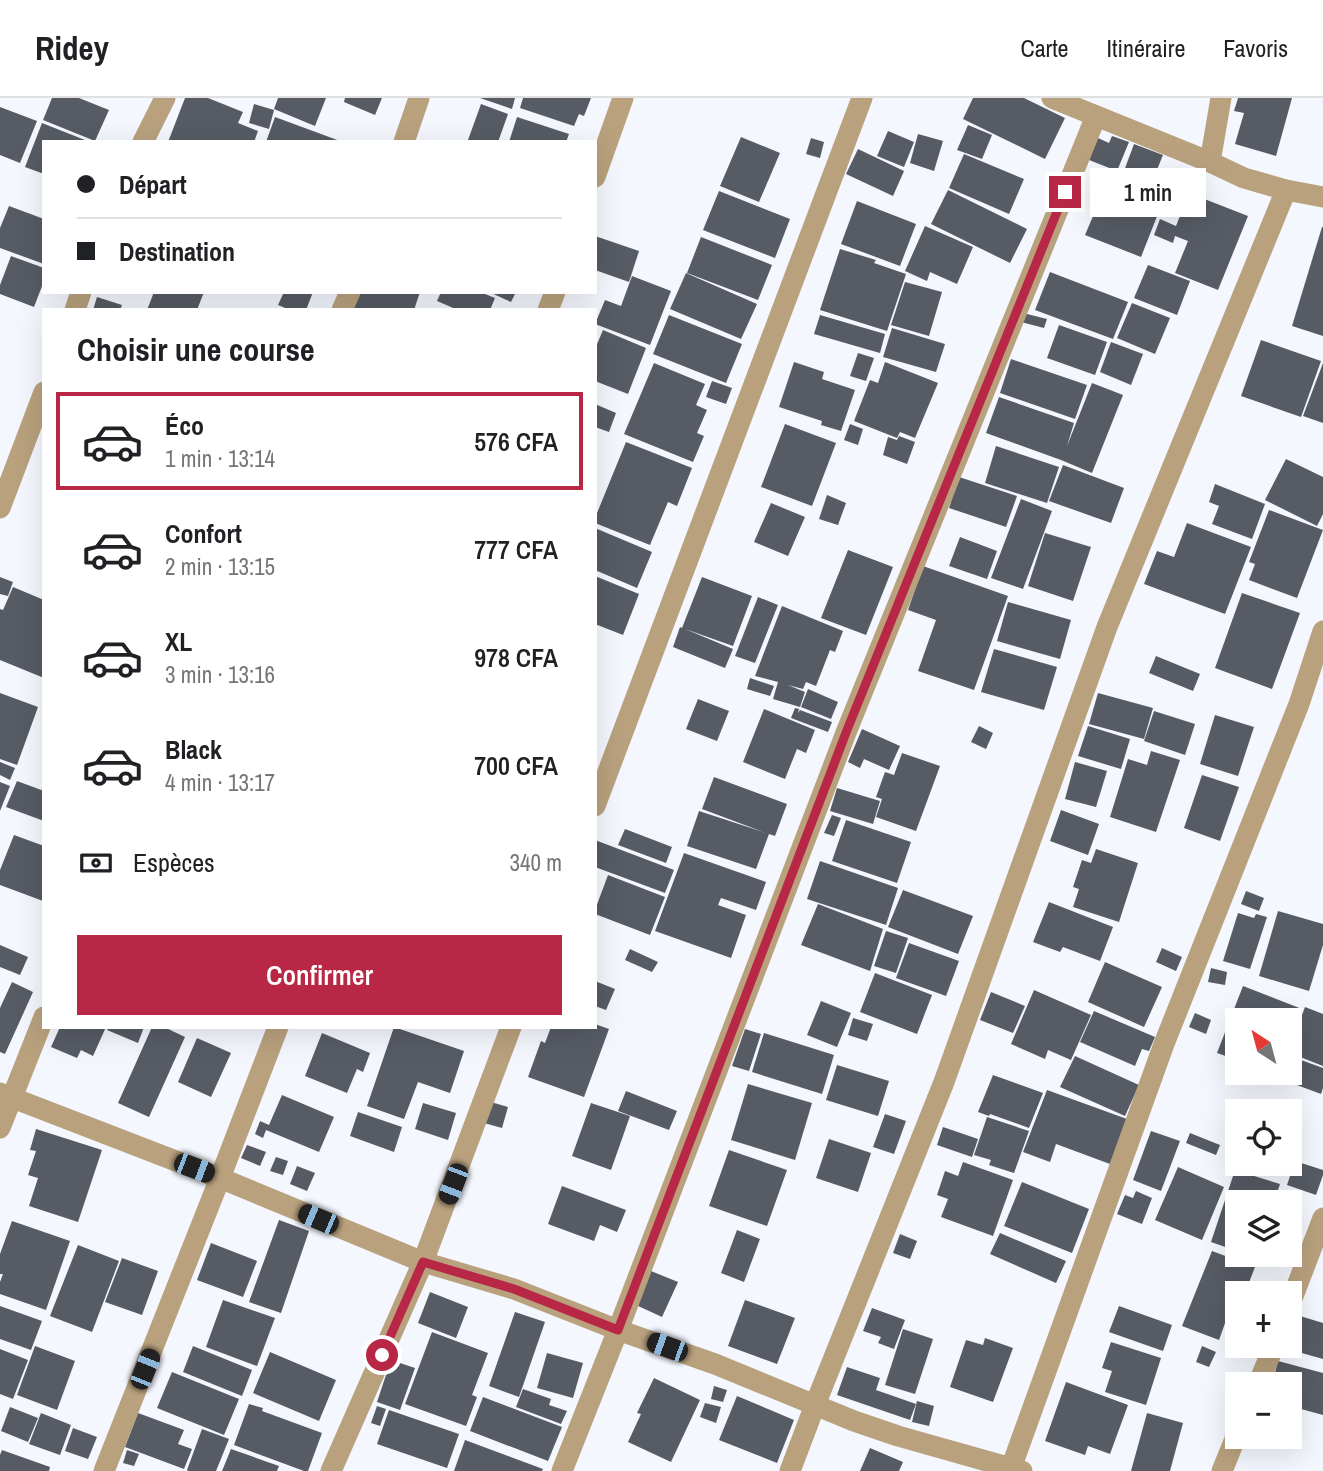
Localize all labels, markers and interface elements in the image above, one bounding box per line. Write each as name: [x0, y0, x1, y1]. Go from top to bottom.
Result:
text: Ridey: [35, 26, 109, 70]
text: Carte: [1020, 32, 1069, 64]
text: Itinéraire: [1107, 32, 1185, 64]
text: Favoris: [1223, 32, 1288, 64]
text: Départ: [119, 167, 187, 202]
callout: 1 min: [1090, 168, 1205, 217]
route end: [1049, 176, 1081, 208]
text: 1 min: [1124, 177, 1172, 208]
text: Destination: [119, 234, 235, 269]
text: Choisir une course: [77, 328, 315, 371]
text: Éco: [165, 408, 204, 443]
icon: car: [81, 410, 144, 473]
text: 576 CFA: [474, 424, 558, 459]
text: 1 min · 13:14: [165, 443, 275, 474]
text: Confort: [165, 516, 242, 551]
icon: car: [81, 518, 144, 581]
text: 777 CFA: [474, 532, 558, 567]
text: 2 min · 13:15: [165, 551, 275, 582]
text: XL: [165, 624, 192, 659]
icon: car: [81, 626, 144, 689]
text: 978 CFA: [474, 640, 558, 675]
text: 3 min · 13:16: [165, 659, 275, 690]
text: Black: [165, 732, 222, 767]
icon: car: [81, 734, 144, 797]
text: 700 CFA: [474, 748, 558, 783]
text: 4 min · 13:17: [165, 767, 275, 798]
icon: cash: [77, 844, 115, 882]
text: Espèces: [133, 845, 215, 880]
text: 340 m: [510, 847, 562, 878]
button: Confirmer: [77, 935, 562, 1015]
north arrow: [1225, 1008, 1302, 1085]
map controls: [1225, 1008, 1302, 1449]
button: locate: [1225, 1099, 1302, 1176]
car: [171, 1151, 218, 1185]
car: [436, 1161, 471, 1207]
button: layers: [1225, 1190, 1302, 1267]
car: [295, 1201, 342, 1237]
button: +: [1225, 1281, 1302, 1358]
car: [644, 1330, 691, 1364]
route start: [366, 1339, 398, 1371]
car: [128, 1346, 163, 1392]
button: −: [1225, 1372, 1302, 1449]

